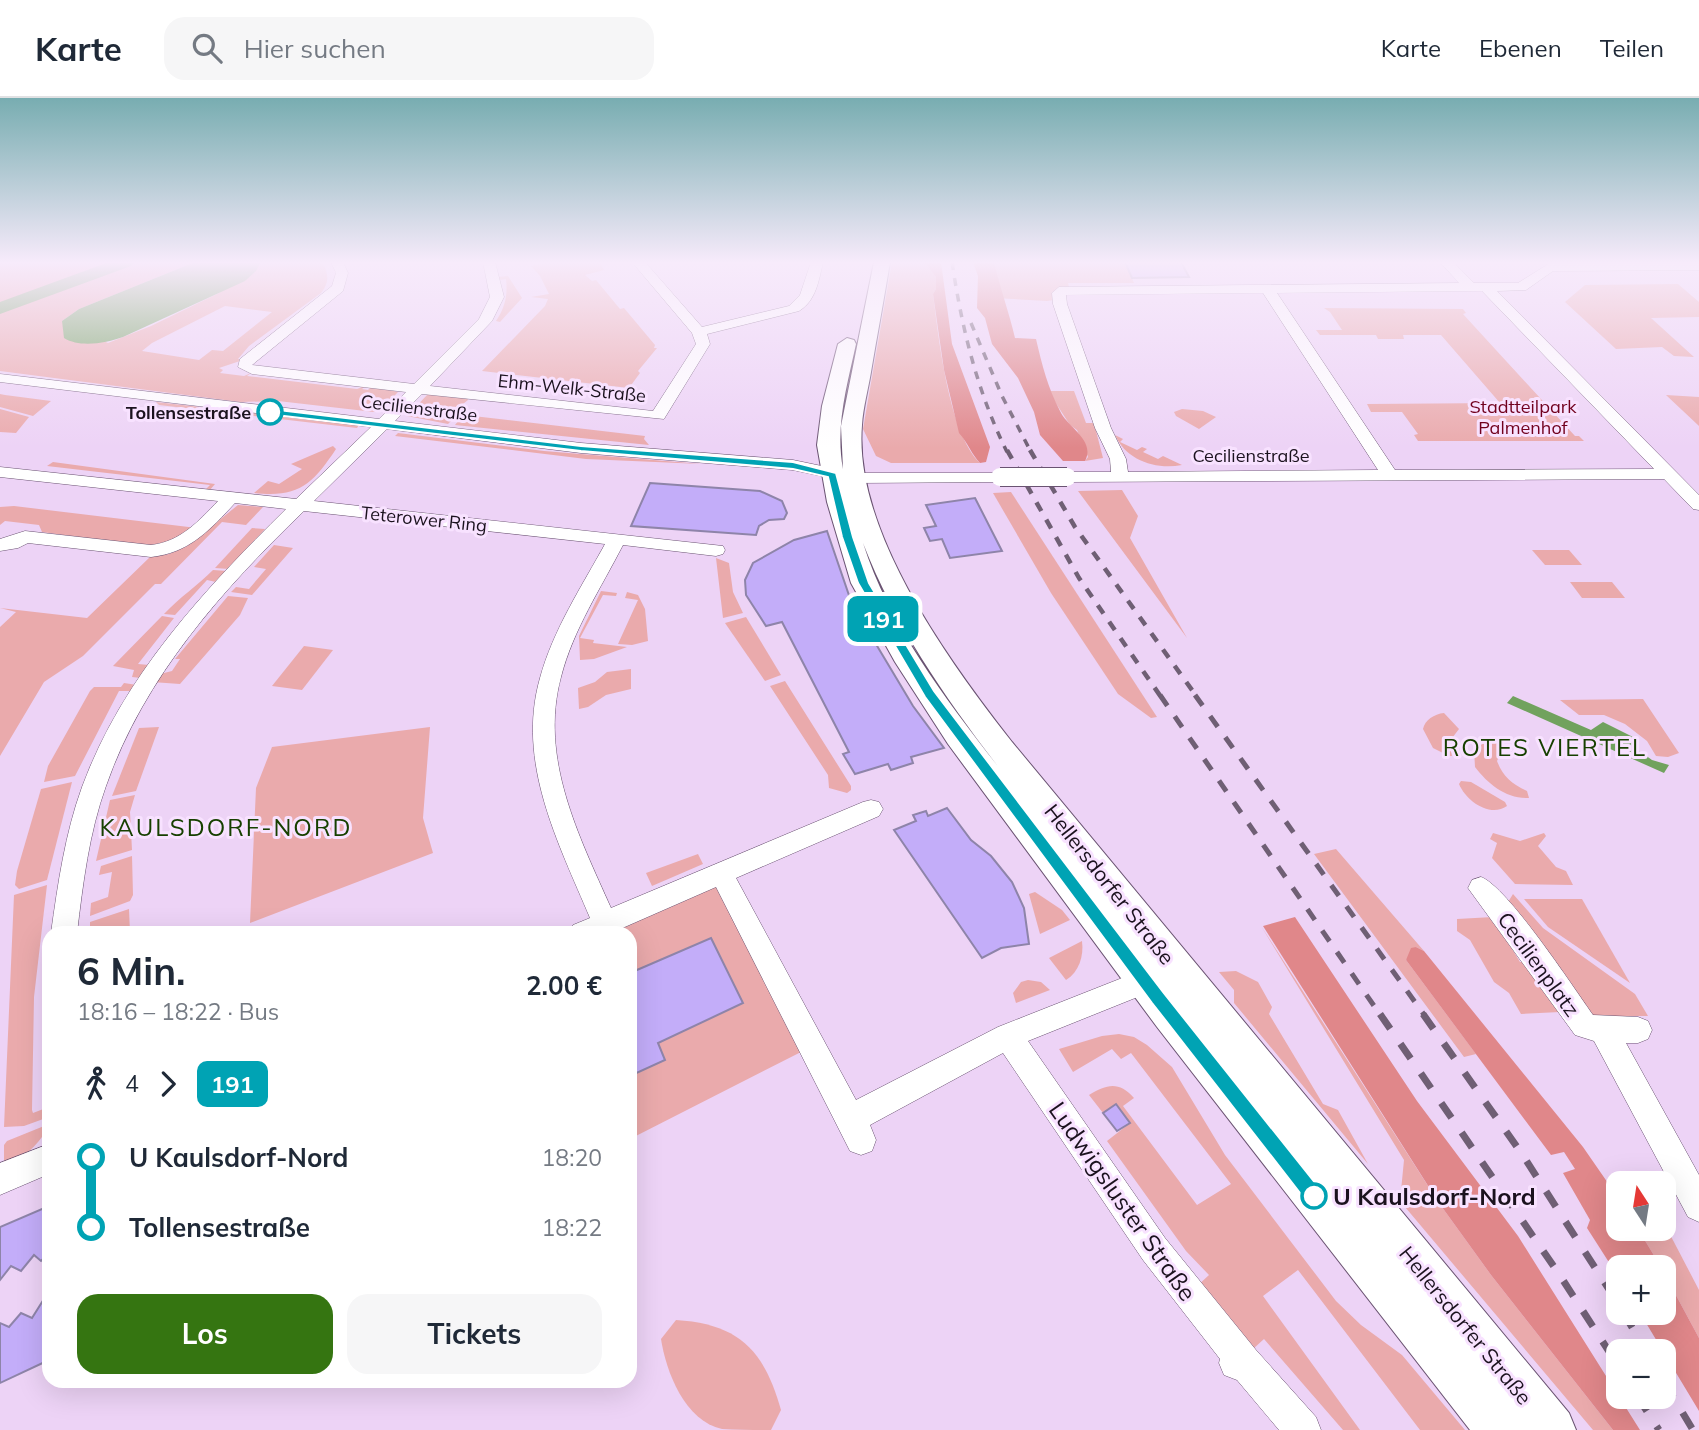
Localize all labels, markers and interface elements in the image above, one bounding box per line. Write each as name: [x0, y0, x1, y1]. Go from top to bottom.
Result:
search box: [164, 17, 654, 80]
text: Karte: [35, 28, 122, 69]
icon: search: [188, 29, 226, 67]
text: Hier suchen: [244, 32, 386, 65]
text: Karte: [1381, 33, 1441, 63]
text: Ebenen: [1479, 33, 1562, 63]
text: Teilen: [1600, 33, 1664, 63]
street label: Ehm-Welk-Straße: [497, 369, 647, 407]
street label: Cecilienstraße: [359, 389, 479, 427]
park label: Stadtteilpark Palmenhof: [1469, 395, 1577, 439]
marker: Tollensestraße: [257, 399, 283, 425]
place label: Tollensestraße: [126, 401, 251, 424]
street label: Cecilienstraße: [1192, 444, 1310, 467]
street label: Teterower Ring: [360, 501, 488, 537]
line badge: 191: [843, 596, 923, 642]
text: 191: [861, 604, 905, 634]
district label: ROTES VIERTEL: [1443, 732, 1647, 762]
street label: Hellersdorfer Straße: [1039, 799, 1181, 969]
district label: KAULSDORF-NORD: [100, 812, 352, 842]
street label: Cecilienplatz: [1492, 907, 1586, 1021]
text: 6 Min.: [77, 947, 186, 995]
text: 2.00 €: [526, 969, 602, 1002]
text: 18:16 – 18:22 · Bus: [77, 997, 279, 1026]
icon: walk: [77, 1065, 115, 1103]
icon: forward: [149, 1065, 187, 1103]
text: 4: [125, 1069, 139, 1098]
text: 191: [211, 1069, 254, 1099]
street label: Ludwigsluster Straße: [1043, 1096, 1203, 1306]
text: U Kaulsdorf-Nord: [129, 1141, 348, 1174]
text: 18:20: [542, 1143, 602, 1172]
north arrow: [1606, 1171, 1676, 1241]
map controls: [1606, 1171, 1676, 1409]
place label: U Kaulsdorf-Nord: [1333, 1181, 1536, 1211]
marker: U Kaulsdorf-Nord: [1301, 1183, 1327, 1209]
text: Tollensestraße: [129, 1211, 310, 1244]
text: 18:22: [542, 1213, 602, 1242]
street label: Hellersdorfer Straße: [1394, 1241, 1538, 1409]
button: +: [1606, 1255, 1676, 1325]
button: Los: [77, 1294, 333, 1374]
button: Tickets: [347, 1294, 602, 1374]
button: −: [1606, 1339, 1676, 1409]

